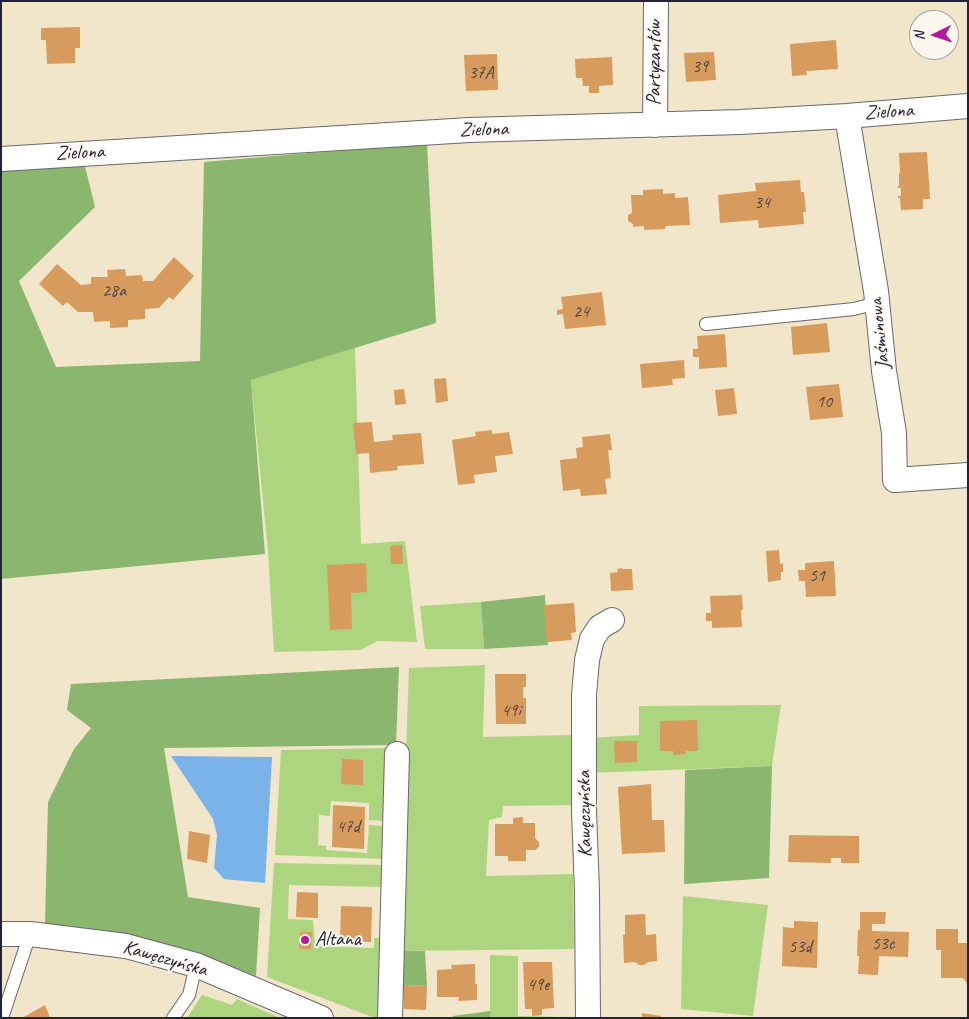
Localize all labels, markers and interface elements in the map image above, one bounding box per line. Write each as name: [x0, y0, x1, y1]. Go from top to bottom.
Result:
north arrow: [909, 10, 959, 60]
street label: Partyzantów: [643, 20, 667, 106]
text: N: [911, 31, 928, 41]
house number: 39: [692, 56, 708, 78]
house number: 37A: [468, 62, 494, 84]
street label: Zielona: [864, 98, 914, 126]
street label: Zielona: [459, 117, 509, 143]
street label: Zielona: [55, 140, 105, 166]
house number: 34: [754, 192, 770, 214]
house number: 28a: [102, 280, 126, 302]
street label: Jaśminowa: [864, 297, 896, 371]
house number: 24: [573, 301, 589, 323]
house number: 10: [816, 391, 832, 413]
house number: 51: [809, 565, 825, 587]
house number: 49i: [501, 700, 521, 722]
street label: Kawęczyńska: [572, 770, 598, 858]
house number: 47d: [336, 816, 360, 838]
place label: Altana: [315, 928, 361, 952]
house number: 53c: [872, 933, 894, 955]
marker: Altana: [299, 934, 311, 946]
street label: Kawęczyńska: [120, 936, 210, 982]
house number: 53d: [788, 936, 812, 958]
house number: 49e: [527, 974, 549, 996]

